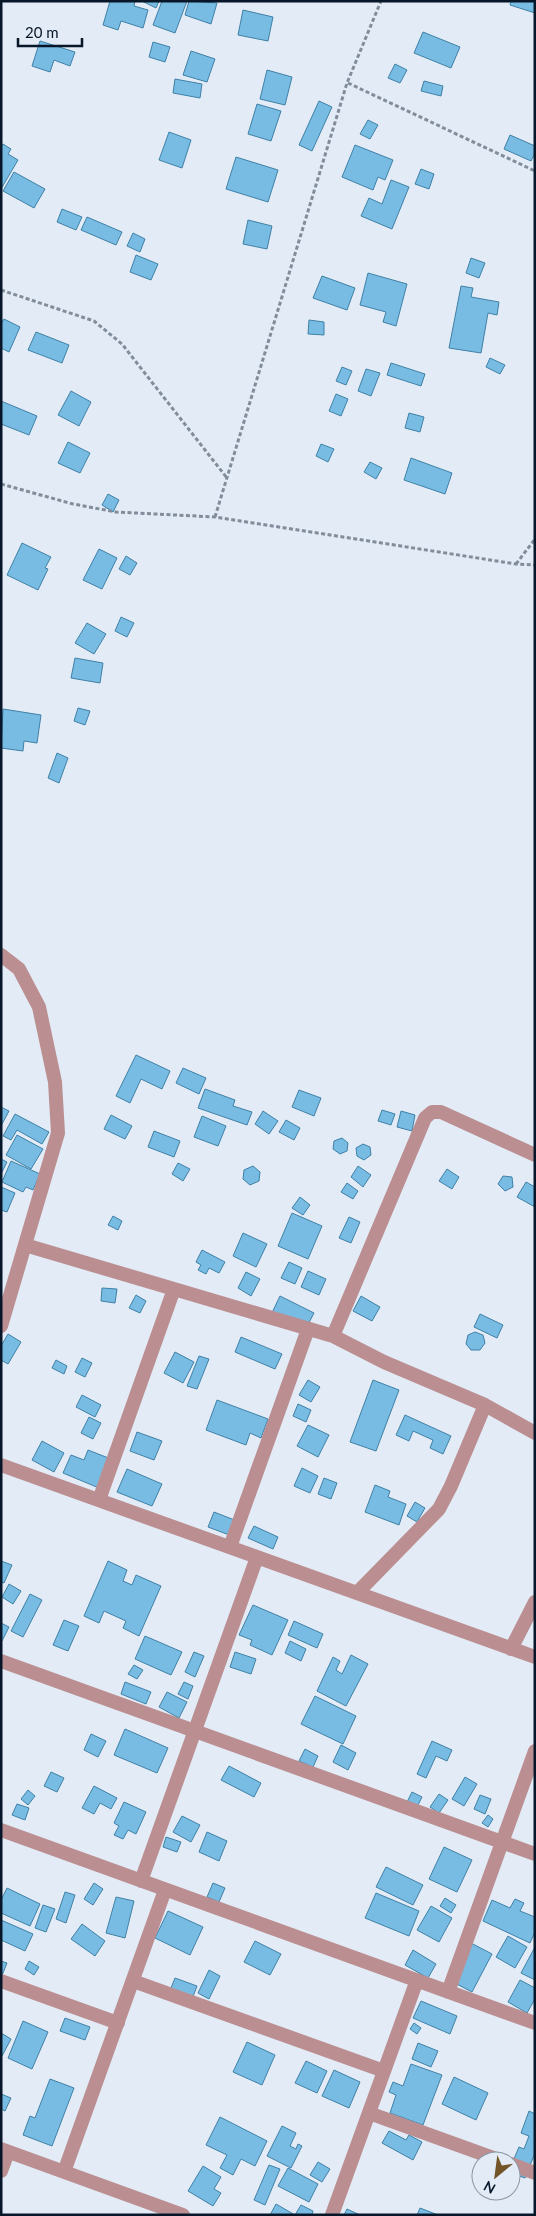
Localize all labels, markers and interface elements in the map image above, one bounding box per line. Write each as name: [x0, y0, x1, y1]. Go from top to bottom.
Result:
scale bar: [18, 15, 81, 47]
text: 20 m: [25, 23, 59, 41]
north arrow: [471, 2151, 521, 2201]
text: N: [481, 2178, 498, 2198]

